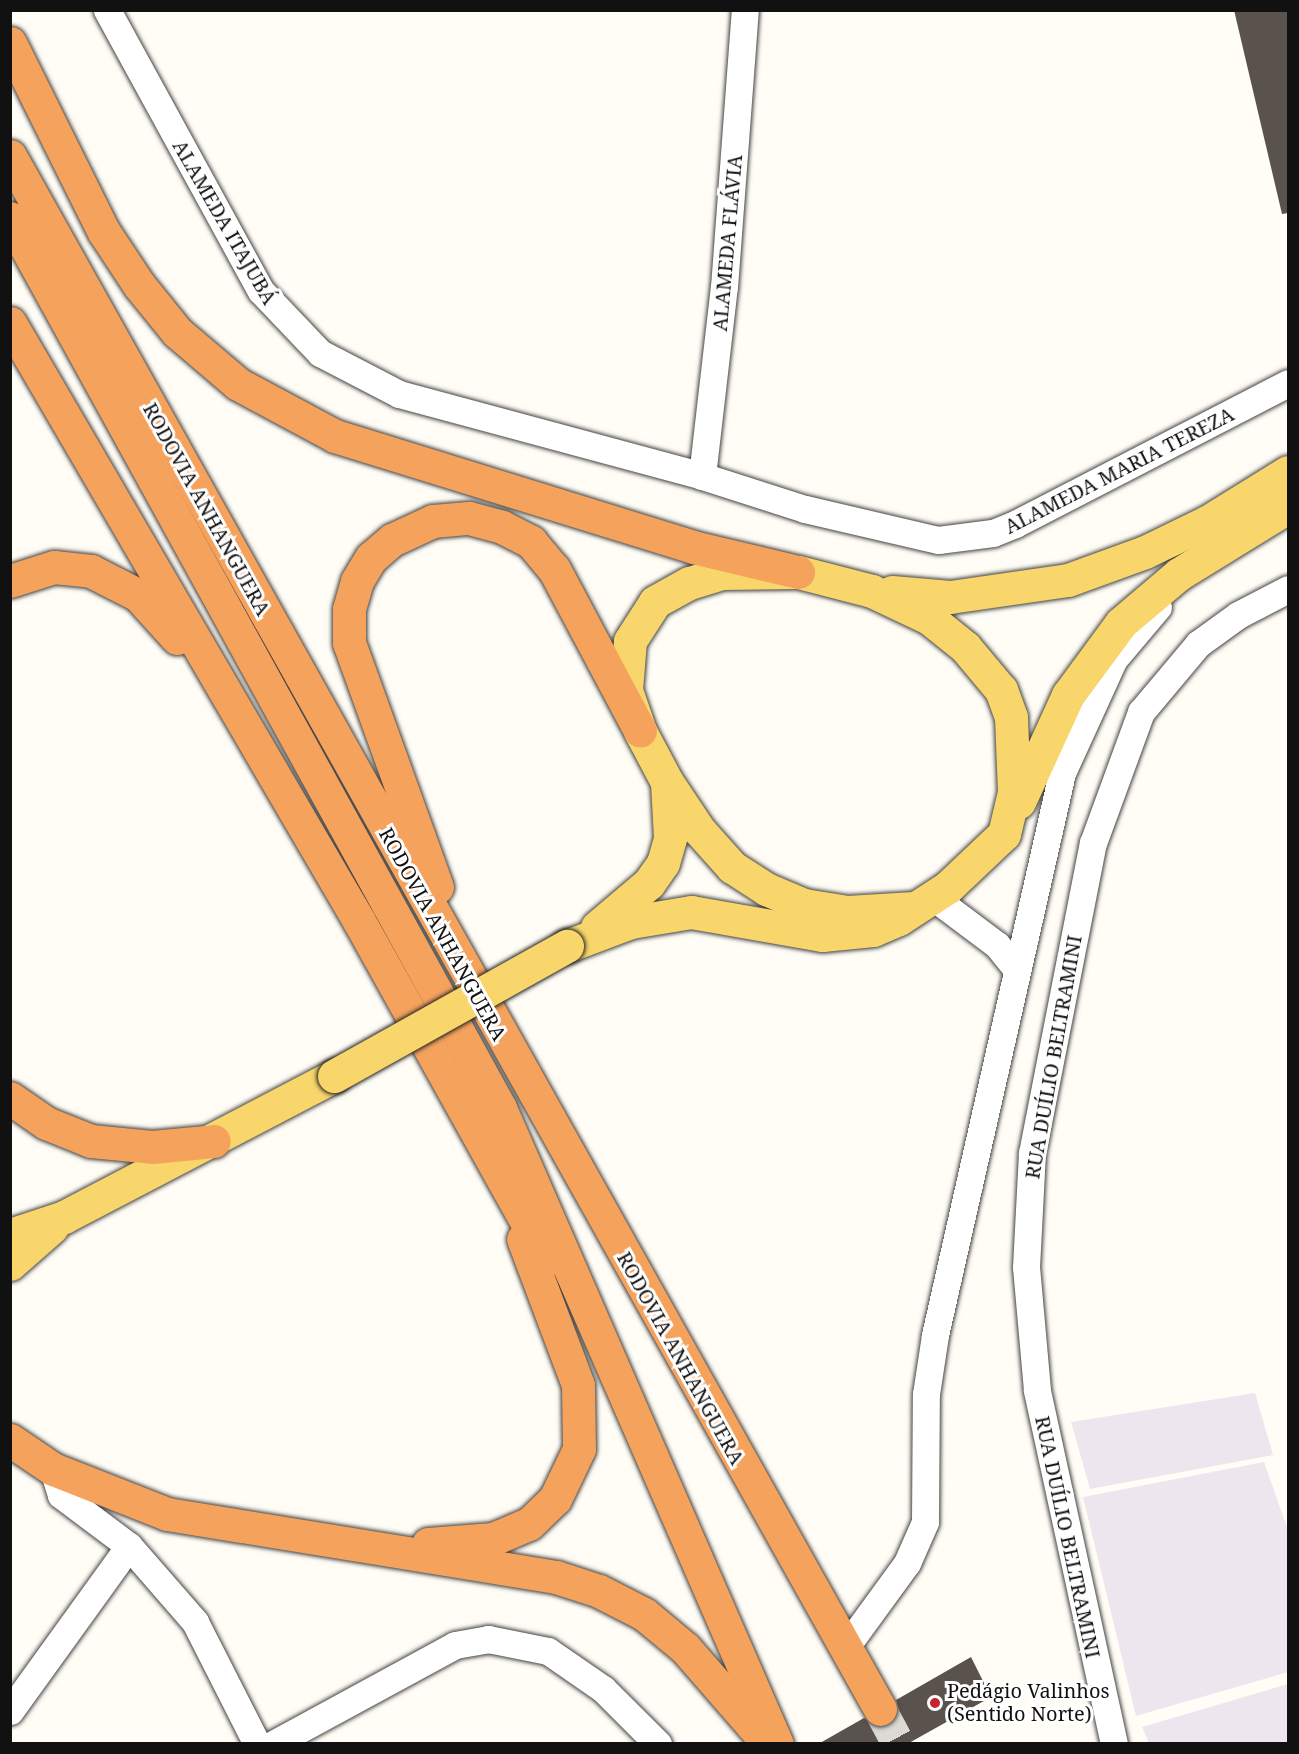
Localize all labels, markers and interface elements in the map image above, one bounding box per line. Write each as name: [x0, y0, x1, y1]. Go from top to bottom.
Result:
street label: ALAMEDA ITAJUBÁ: [168, 135, 282, 309]
street label: ALAMEDA FLÁVIA: [707, 154, 747, 332]
street label: RODOVIA ANHANGUERA: [138, 398, 276, 620]
street label: ALAMEDA MARIA TEREZA: [1000, 402, 1238, 538]
street label: RODOVIA ANHANGUERA: [374, 823, 512, 1045]
street label: RUA DUÍLIO BELTRAMINI: [1020, 933, 1086, 1181]
street label: RODOVIA ANHANGUERA: [612, 1247, 750, 1469]
street label: RUA DUÍLIO BELTRAMINI: [1031, 1414, 1105, 1660]
place label: Pedágio Valinhos (Sentido Norte): [947, 1679, 1110, 1726]
marker: Pedágio Valinhos (Sentido Norte): [928, 1696, 942, 1710]

